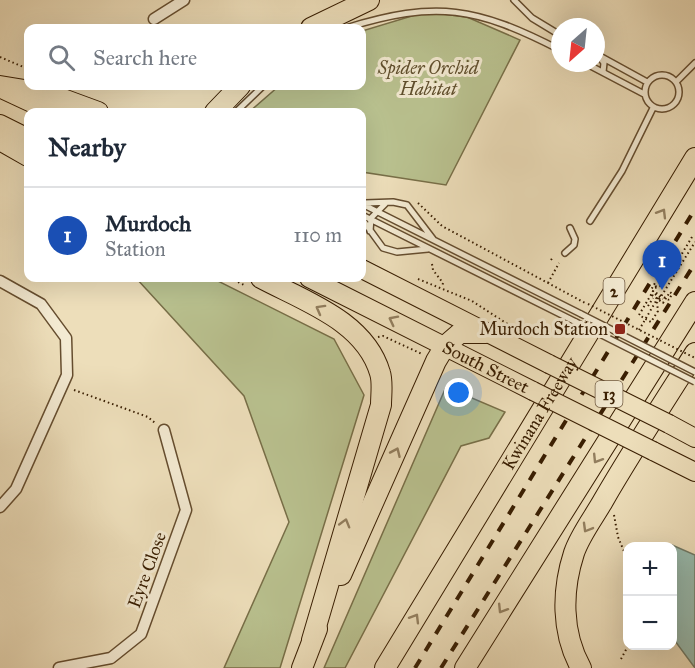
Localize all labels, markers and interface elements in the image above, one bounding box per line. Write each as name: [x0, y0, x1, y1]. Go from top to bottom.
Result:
north arrow: [551, 18, 605, 72]
search box: [24, 24, 366, 90]
icon: search: [45, 41, 78, 74]
text: Search here: [93, 44, 197, 71]
park label: Spider Orchid Habitat: [377, 57, 480, 100]
text: Nearby: [48, 131, 126, 163]
one-way arrow: [654, 209, 666, 219]
text: Murdoch: [105, 210, 191, 237]
text: 1: [64, 223, 71, 247]
text: 110 m: [294, 223, 342, 247]
text: Station: [105, 237, 166, 261]
pin: 1: [642, 240, 682, 290]
road number: 2: [604, 278, 624, 304]
one-way arrow: [316, 305, 326, 317]
one-way arrow: [388, 316, 399, 327]
place label: Murdoch Station: [479, 318, 608, 340]
marker: Murdoch Station: [613, 322, 627, 336]
street label: South Street: [439, 336, 533, 398]
street label: Kwinana Freeway: [497, 352, 583, 474]
your location: [444, 378, 473, 407]
road number: 13: [596, 381, 622, 407]
one-way arrow: [389, 448, 401, 459]
one-way arrow: [594, 452, 605, 463]
one-way arrow: [338, 518, 351, 528]
one-way arrow: [583, 522, 595, 532]
street label: Eyre Close: [123, 529, 171, 611]
map controls: [623, 542, 677, 650]
button: +: [623, 542, 677, 596]
button: −: [623, 596, 677, 650]
one-way arrow: [498, 603, 510, 613]
one-way arrow: [408, 614, 420, 624]

